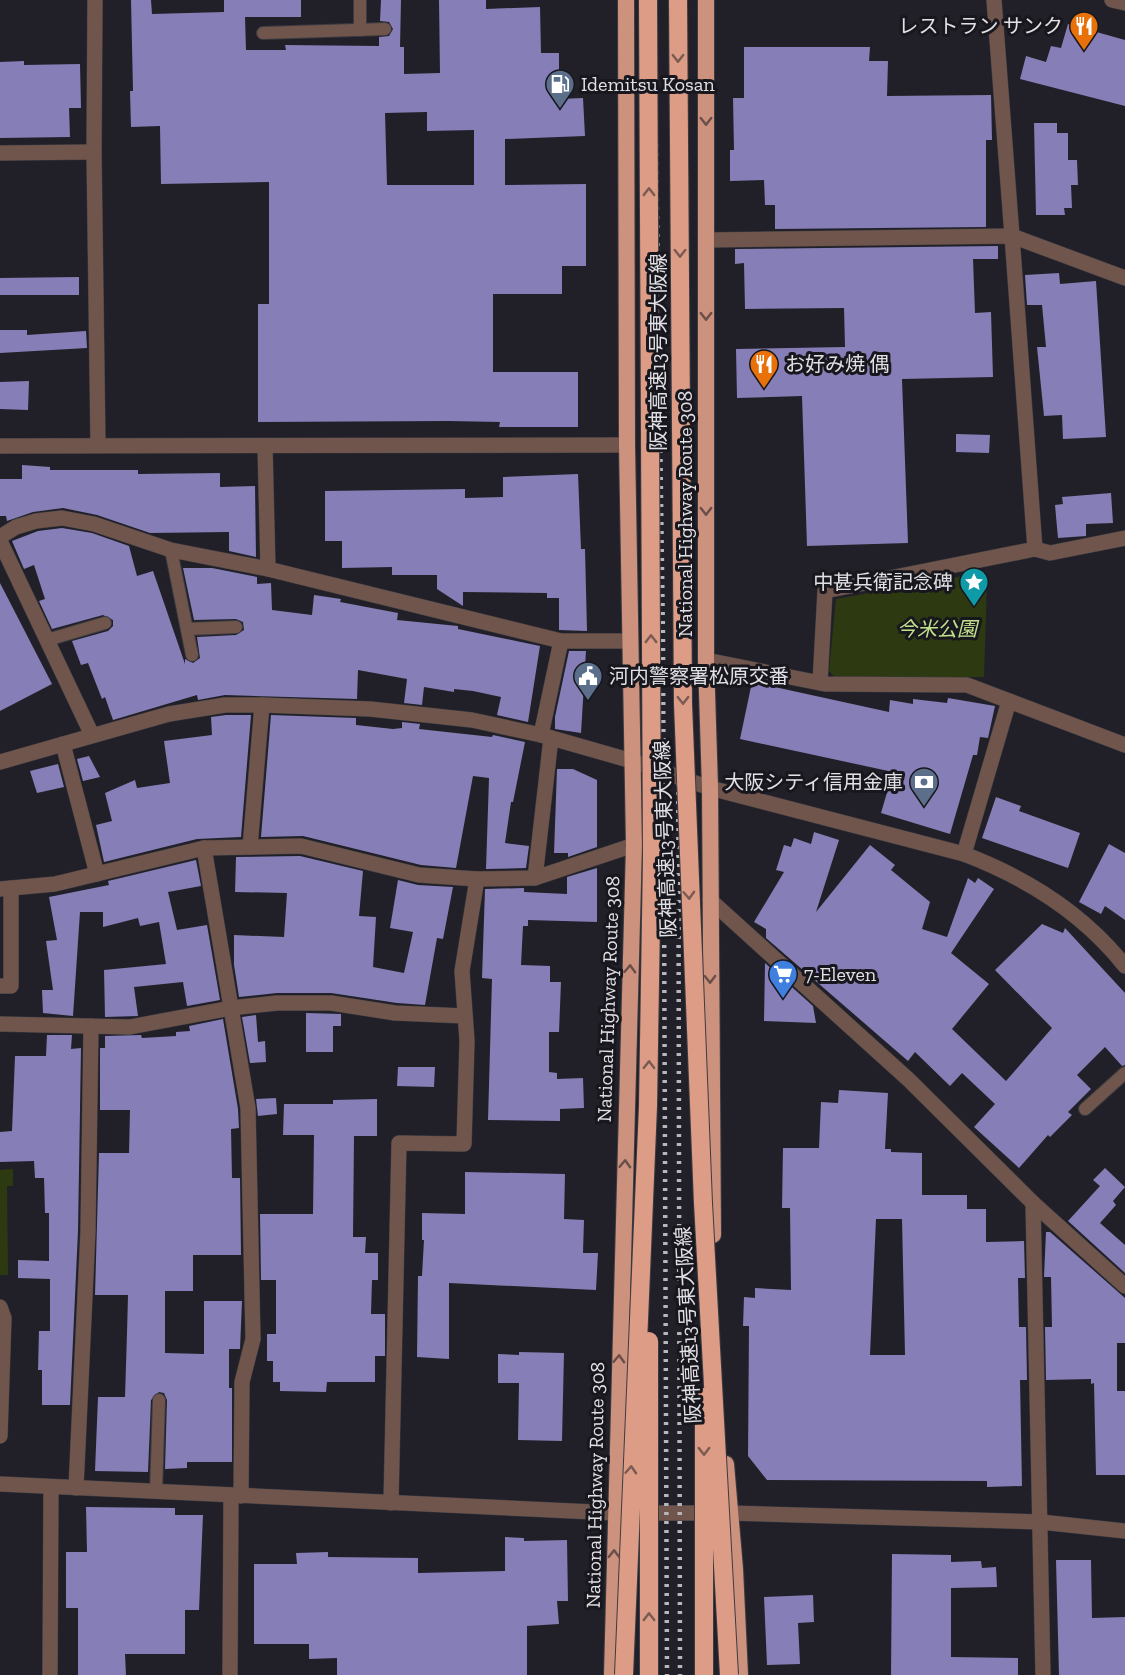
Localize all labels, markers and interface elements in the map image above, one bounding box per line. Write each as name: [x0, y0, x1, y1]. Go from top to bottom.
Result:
restaurant icon: レストラン サンク: [1068, 10, 1100, 52]
place label: レストラン サンク: [898, 14, 1063, 38]
one-way arrow: [672, 54, 685, 63]
fuel station icon: Idemitsu Kosan: [544, 68, 576, 110]
place label: Idemitsu Kosan: [581, 72, 715, 96]
one-way arrow: [700, 117, 712, 126]
one-way arrow: [643, 188, 655, 197]
one-way arrow: [674, 249, 686, 258]
street label: 阪神高速13号東大阪線: [646, 253, 670, 451]
one-way arrow: [700, 312, 712, 321]
restaurant icon: お好み焼 偶: [748, 348, 780, 390]
place label: お好み焼 偶: [785, 352, 890, 376]
street label: National Highway Route 308: [673, 391, 697, 637]
one-way arrow: [700, 507, 712, 516]
place icon: 中甚兵衛記念碑: [958, 566, 990, 608]
place label: 中甚兵衛記念碑: [813, 570, 953, 594]
park label: 今米公園: [897, 617, 980, 641]
one-way arrow: [645, 635, 657, 644]
public building icon: 河内警察署松原交番: [572, 660, 604, 702]
place label: 河内警察署松原交番: [609, 664, 789, 688]
one-way arrow: [677, 696, 689, 705]
street label: 阪神高速13号東大阪線: [650, 740, 680, 938]
bank icon: 大阪シティ信用金庫: [908, 766, 940, 808]
place label: 大阪シティ信用金庫: [724, 770, 903, 794]
street label: National Highway Route 308: [592, 875, 624, 1123]
one-way arrow: [683, 891, 696, 900]
supermarket icon: 7-Eleven: [767, 958, 799, 1000]
place label: 7-Eleven: [804, 962, 877, 986]
one-way arrow: [624, 964, 636, 973]
one-way arrow: [704, 975, 716, 984]
one-way arrow: [643, 1061, 655, 1070]
one-way arrow: [619, 1159, 631, 1168]
street label: 阪神高速13号東大阪線: [671, 1226, 705, 1424]
one-way arrow: [613, 1354, 626, 1363]
street label: National Highway Route 308: [581, 1362, 609, 1608]
one-way arrow: [698, 1446, 710, 1455]
one-way arrow: [625, 1465, 638, 1474]
one-way arrow: [608, 1549, 620, 1558]
one-way arrow: [643, 1612, 655, 1621]

